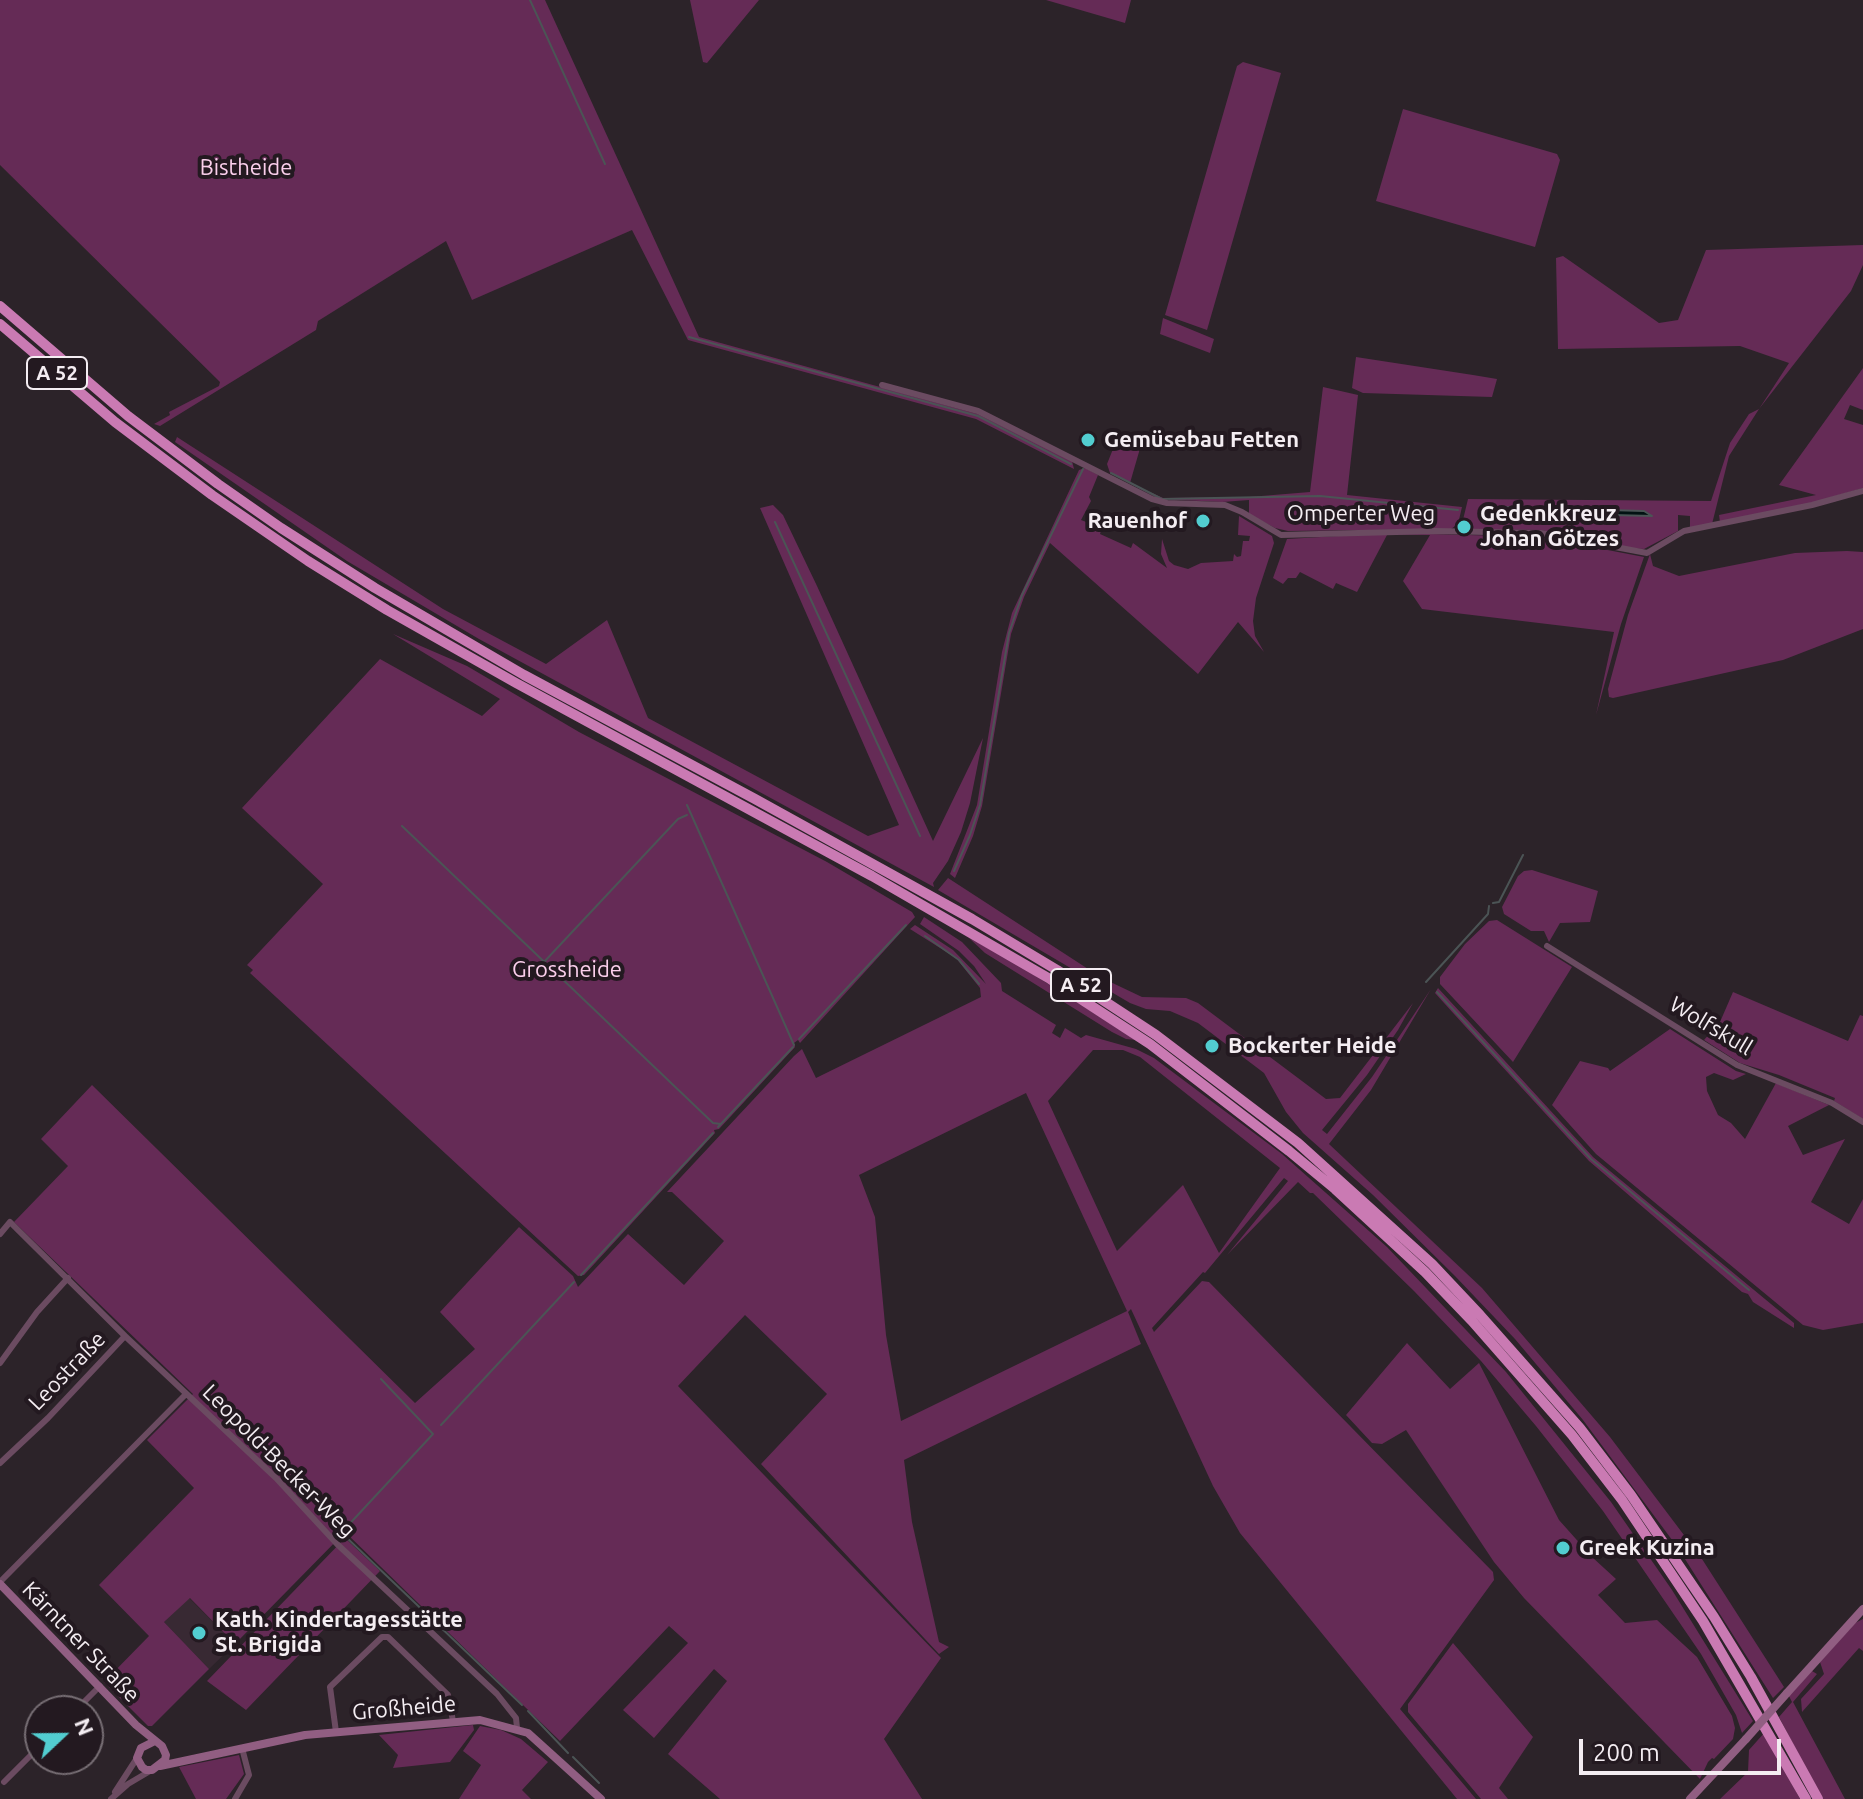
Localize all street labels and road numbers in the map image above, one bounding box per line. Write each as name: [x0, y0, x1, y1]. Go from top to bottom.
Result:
road number: A 52: [27, 357, 87, 389]
street label: Omperter Weg: [1287, 501, 1435, 527]
road number: A 52: [1051, 969, 1111, 1001]
street label: Wolfskull: [1665, 991, 1757, 1061]
street label: Leostraße: [23, 1326, 111, 1416]
street label: Leopold-Becker-Weg: [197, 1379, 361, 1543]
street label: Kärntner Straße: [17, 1576, 145, 1708]
street label: Großheide: [351, 1690, 457, 1726]

